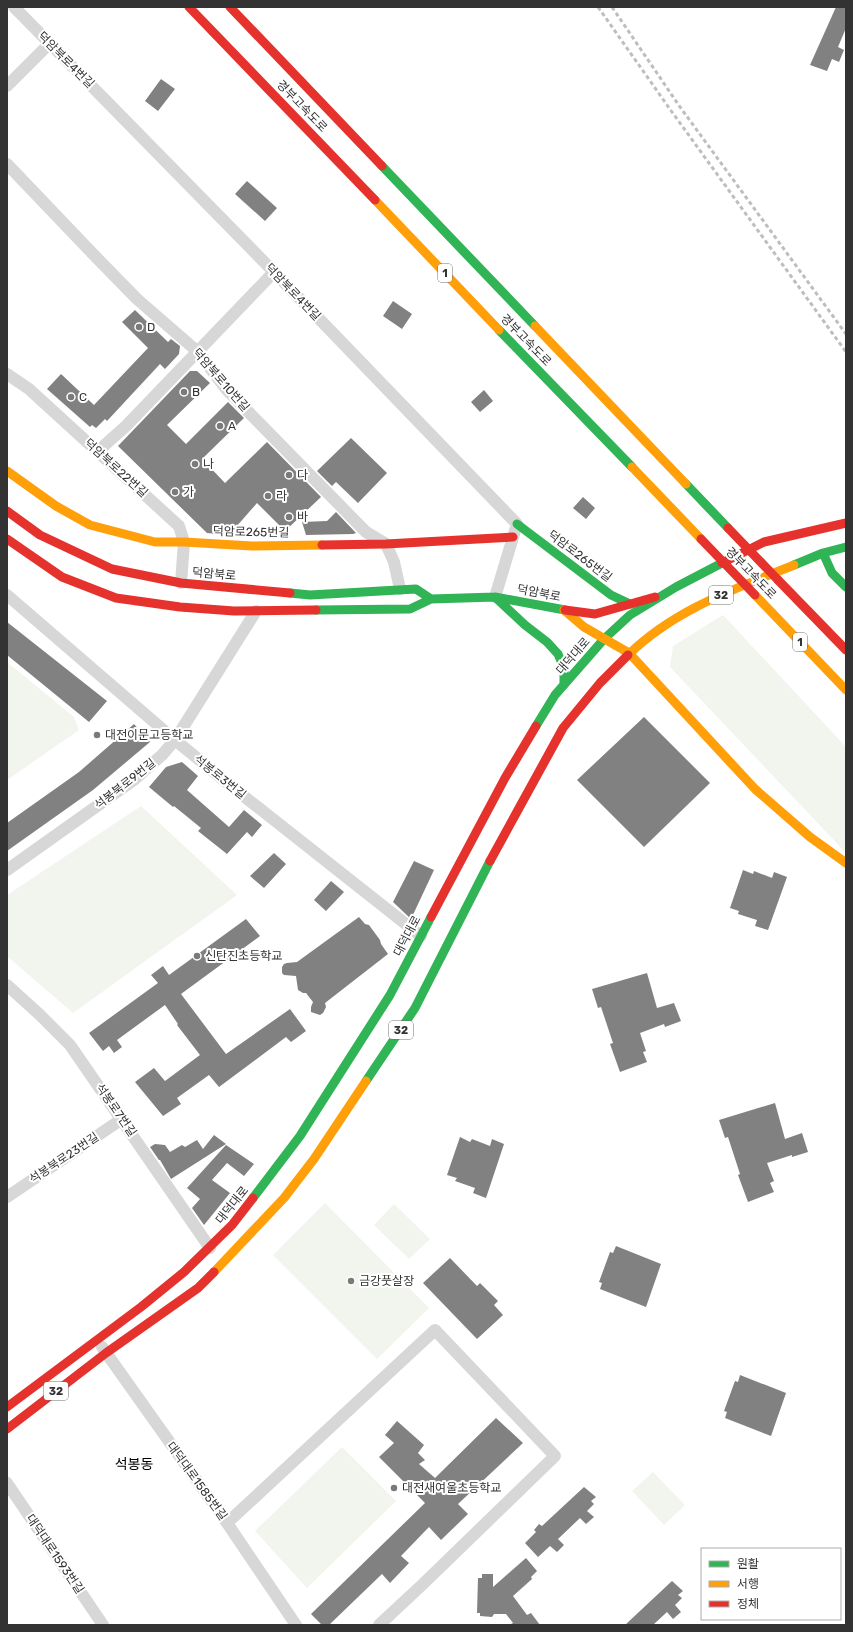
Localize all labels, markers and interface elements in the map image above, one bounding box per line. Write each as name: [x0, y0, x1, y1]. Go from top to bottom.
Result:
street label: 덕암북로4번길: [35, 29, 97, 91]
street label: 경부고속도로: [274, 77, 330, 135]
street label: 덕암북로4번길: [262, 261, 324, 323]
road number: 1: [438, 264, 452, 282]
street label: 경부고속도로: [498, 311, 554, 369]
place label: D: [147, 320, 155, 334]
marker: D: [134, 322, 144, 332]
street label: 덕암북로10번길: [190, 346, 252, 414]
place label: B: [192, 385, 200, 399]
marker: B: [179, 387, 189, 397]
place label: C: [79, 390, 87, 404]
marker: C: [66, 392, 76, 402]
place label: A: [228, 419, 236, 433]
marker: A: [215, 421, 225, 431]
street label: 덕암북로22번길: [81, 436, 151, 500]
place label: 나: [203, 457, 214, 471]
marker: 나: [190, 459, 200, 469]
place label: 다: [297, 468, 308, 482]
marker: 다: [284, 470, 294, 480]
place label: 가: [183, 485, 194, 499]
marker: 가: [170, 487, 180, 497]
place label: 라: [276, 489, 287, 503]
marker: 라: [263, 491, 273, 501]
place label: 바: [297, 510, 308, 524]
marker: 바: [284, 512, 294, 522]
street label: 덕암로265번길: [213, 524, 289, 540]
street label: 덕암로265번길: [545, 527, 615, 585]
street label: 경부고속도로: [723, 544, 779, 602]
street label: 덕암북로: [191, 565, 237, 583]
street label: 덕암북로: [516, 582, 562, 604]
road number: 32: [709, 586, 733, 604]
road number: 1: [793, 633, 807, 651]
street label: 대덕대로: [553, 635, 593, 677]
place label: 대전이문고등학교: [105, 728, 193, 742]
marker: 대전이문고등학교: [92, 730, 102, 740]
street label: 석봉로3번길: [191, 752, 249, 802]
street label: 석봉북로9번길: [92, 756, 158, 812]
street label: 대덕대로: [390, 913, 424, 959]
place label: 신탄진초등학교: [205, 949, 282, 963]
marker: 신탄진초등학교: [192, 951, 202, 961]
road number: 32: [389, 1021, 413, 1039]
street label: 석봉로7번길: [93, 1081, 139, 1139]
street label: 석봉북로23번길: [27, 1130, 101, 1186]
street label: 대덕대로: [213, 1183, 251, 1227]
place label: 금강풋살장: [359, 1274, 414, 1288]
marker: 금강풋살장: [346, 1276, 356, 1286]
road number: 32: [44, 1382, 68, 1400]
street label: 대덕대로1585번길: [164, 1439, 230, 1523]
district label: 석봉동: [115, 1456, 153, 1473]
place label: 대전새여울초등학교: [402, 1481, 501, 1495]
marker: 대전새여울초등학교: [389, 1483, 399, 1493]
street label: 대덕대로1593번길: [23, 1512, 87, 1596]
legend: [701, 1548, 841, 1620]
text: 원활: [737, 1557, 759, 1571]
text: 서행: [737, 1577, 759, 1591]
text: 정체: [737, 1597, 759, 1611]

